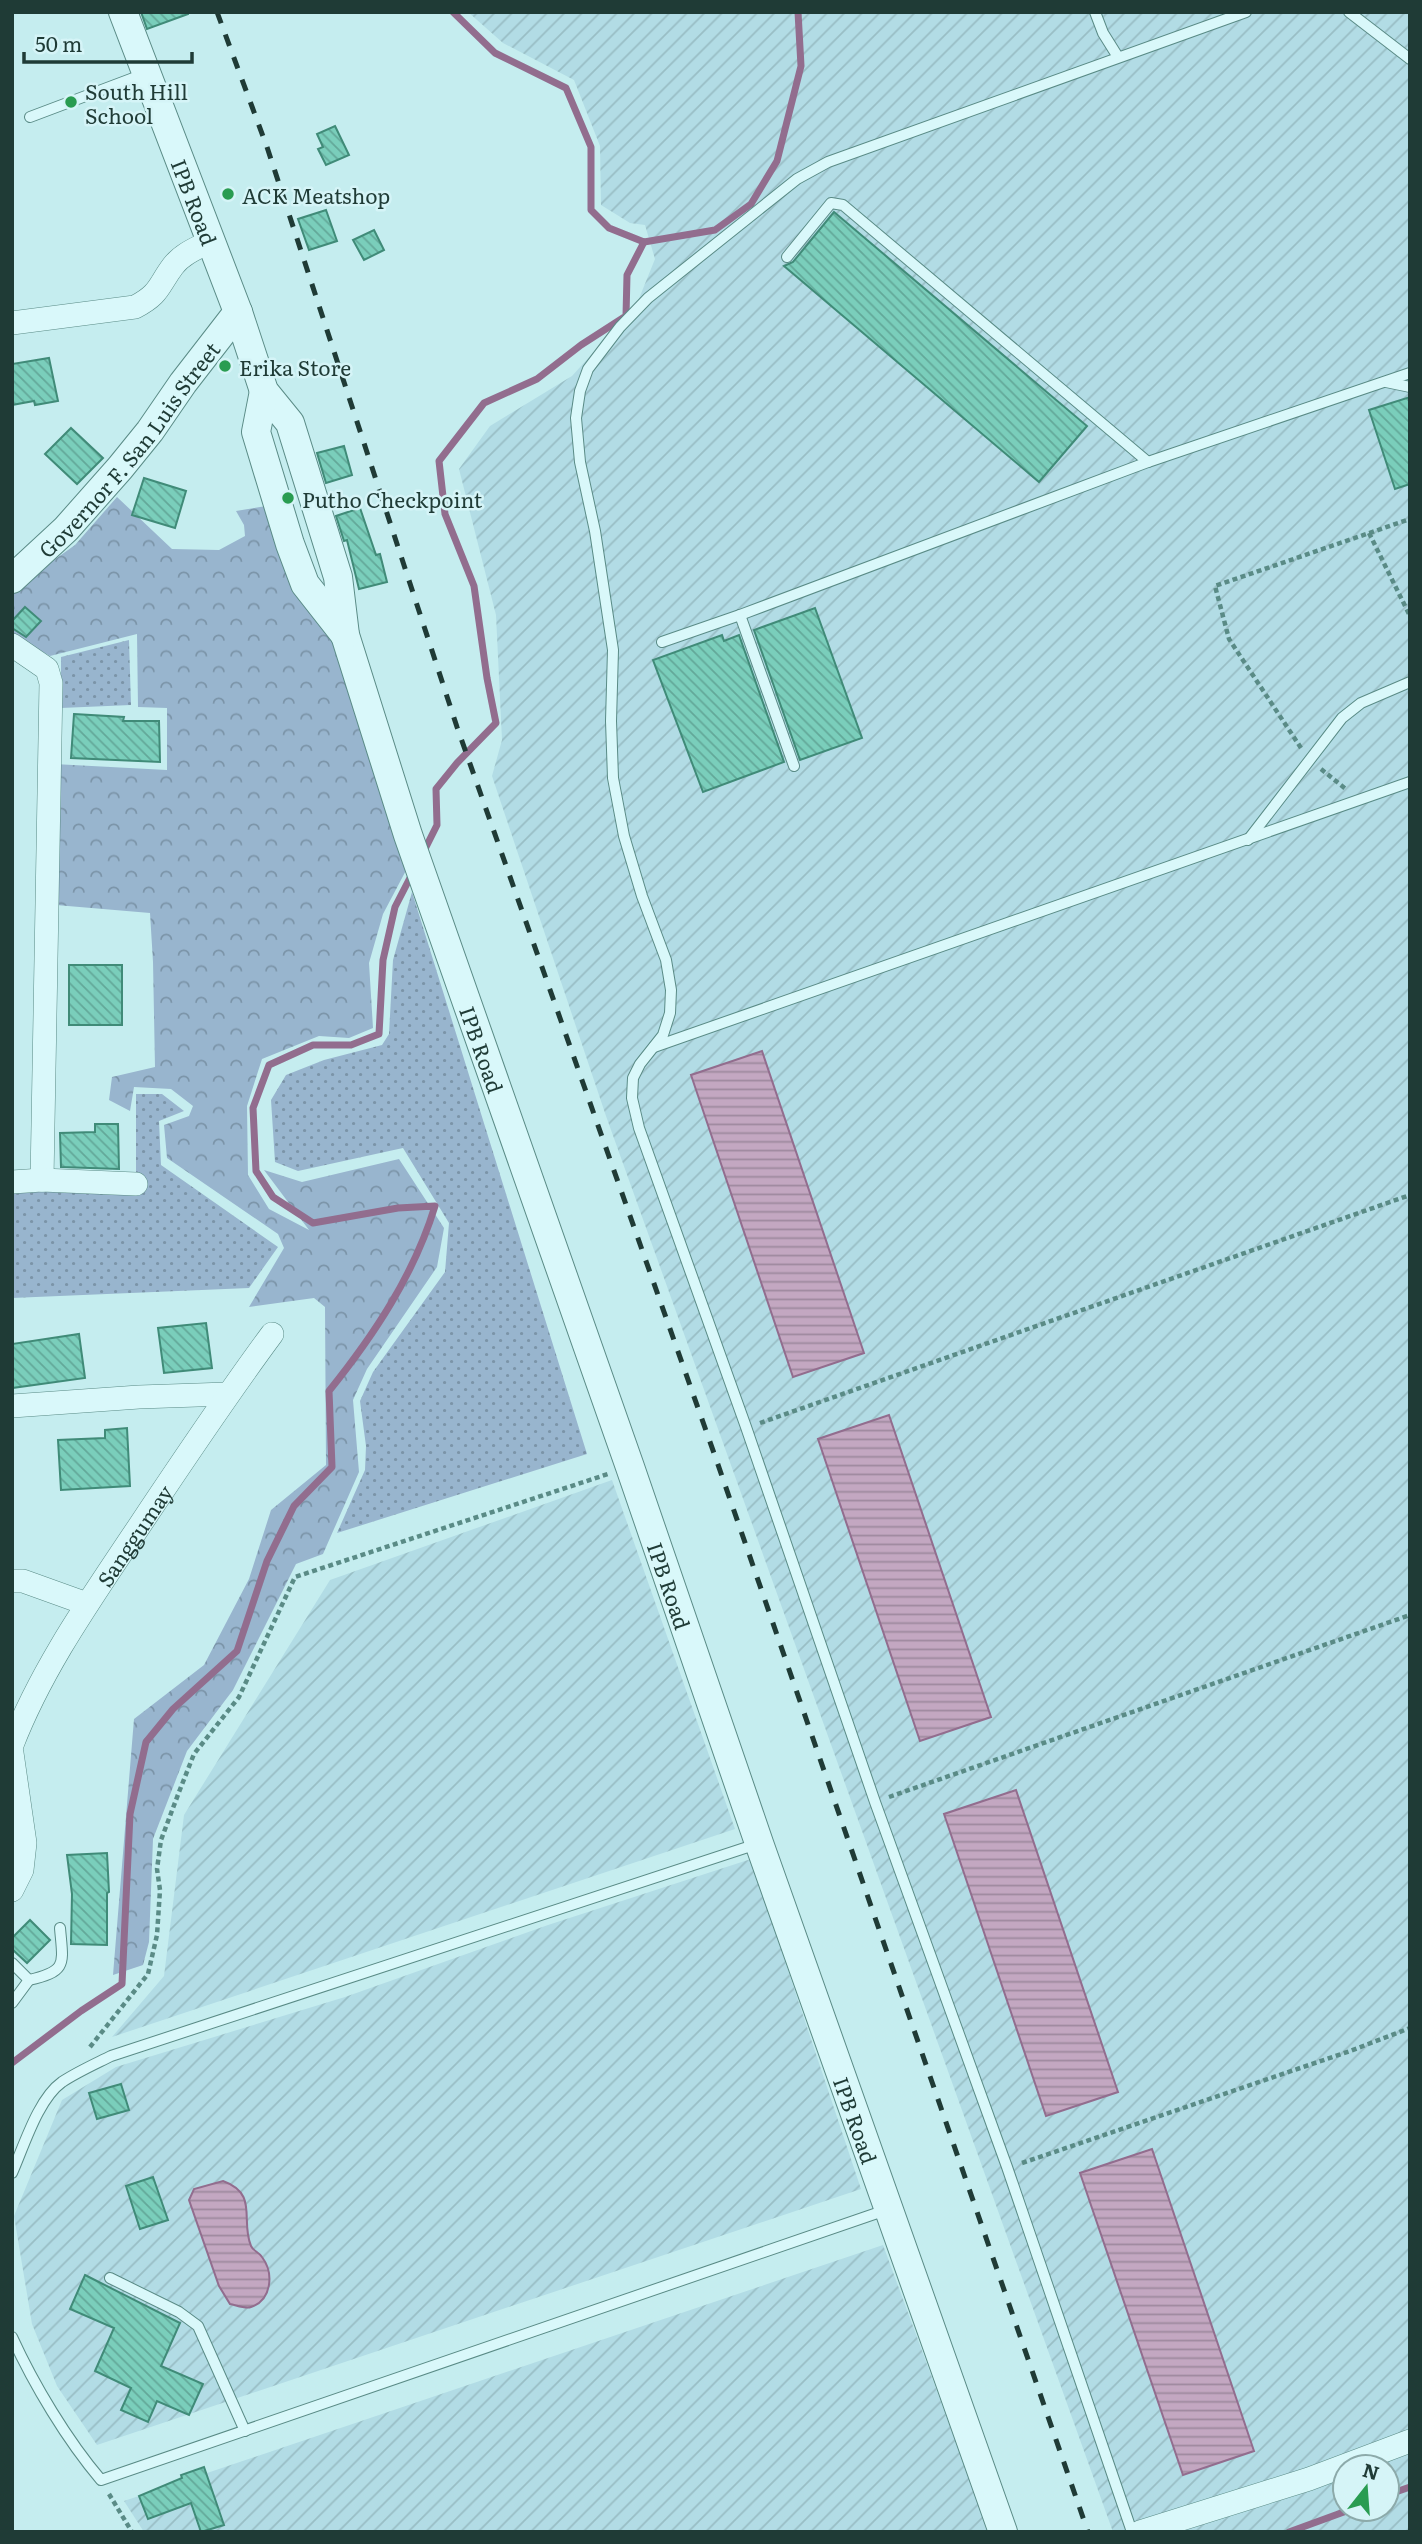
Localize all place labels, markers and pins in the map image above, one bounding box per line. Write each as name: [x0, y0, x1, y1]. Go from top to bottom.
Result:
place label: South Hill School: [85, 75, 188, 130]
marker: South Hill School: [63, 94, 79, 110]
place label: ACK Meatshop: [242, 179, 390, 210]
marker: ACK Meatshop: [220, 186, 236, 202]
place label: Erika Store: [239, 351, 351, 382]
marker: Erika Store: [217, 358, 233, 374]
place label: Putho Checkpoint: [302, 483, 483, 514]
marker: Putho Checkpoint: [280, 490, 296, 506]

